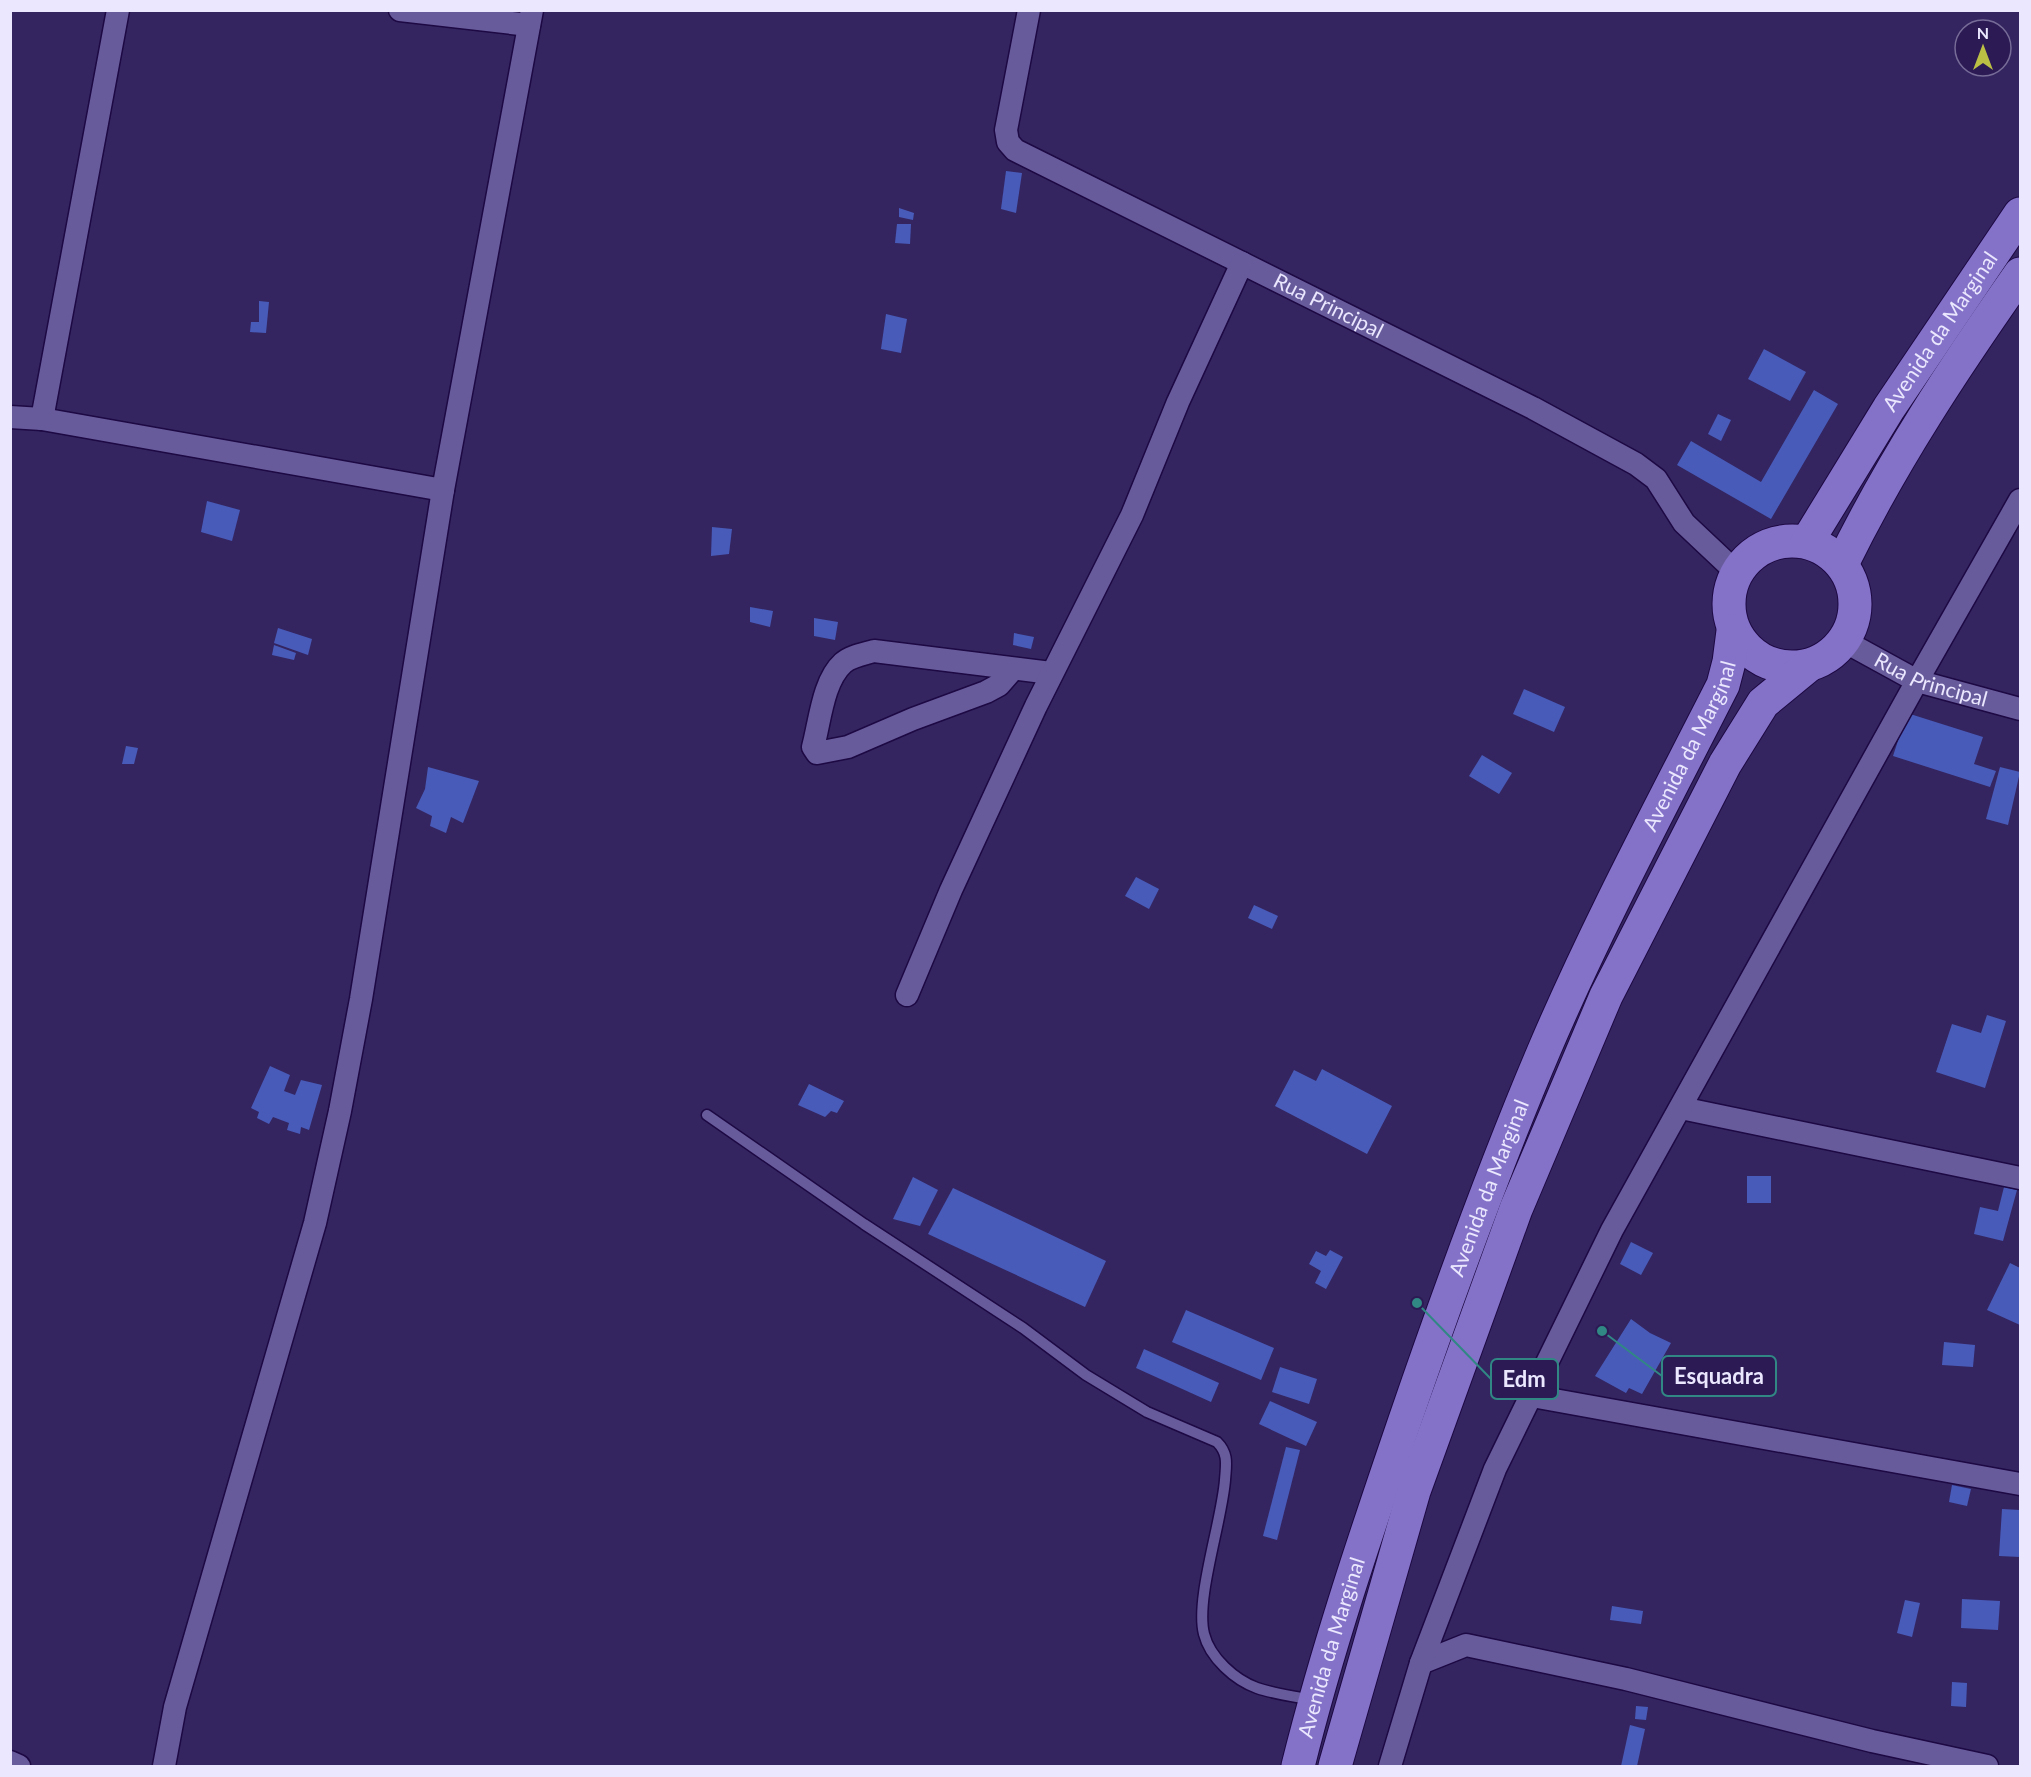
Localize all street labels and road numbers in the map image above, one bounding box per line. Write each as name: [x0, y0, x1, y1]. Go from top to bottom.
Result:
street label: Avenida da Marginal: [1876, 246, 2002, 416]
street label: Rua Principal: [1270, 267, 1388, 343]
street label: Rua Principal: [1871, 646, 1991, 711]
street label: Avenida da Marginal: [1636, 658, 1740, 835]
street label: Avenida da Marginal: [1443, 1096, 1533, 1279]
street label: Avenida da Marginal: [1292, 1554, 1369, 1740]

